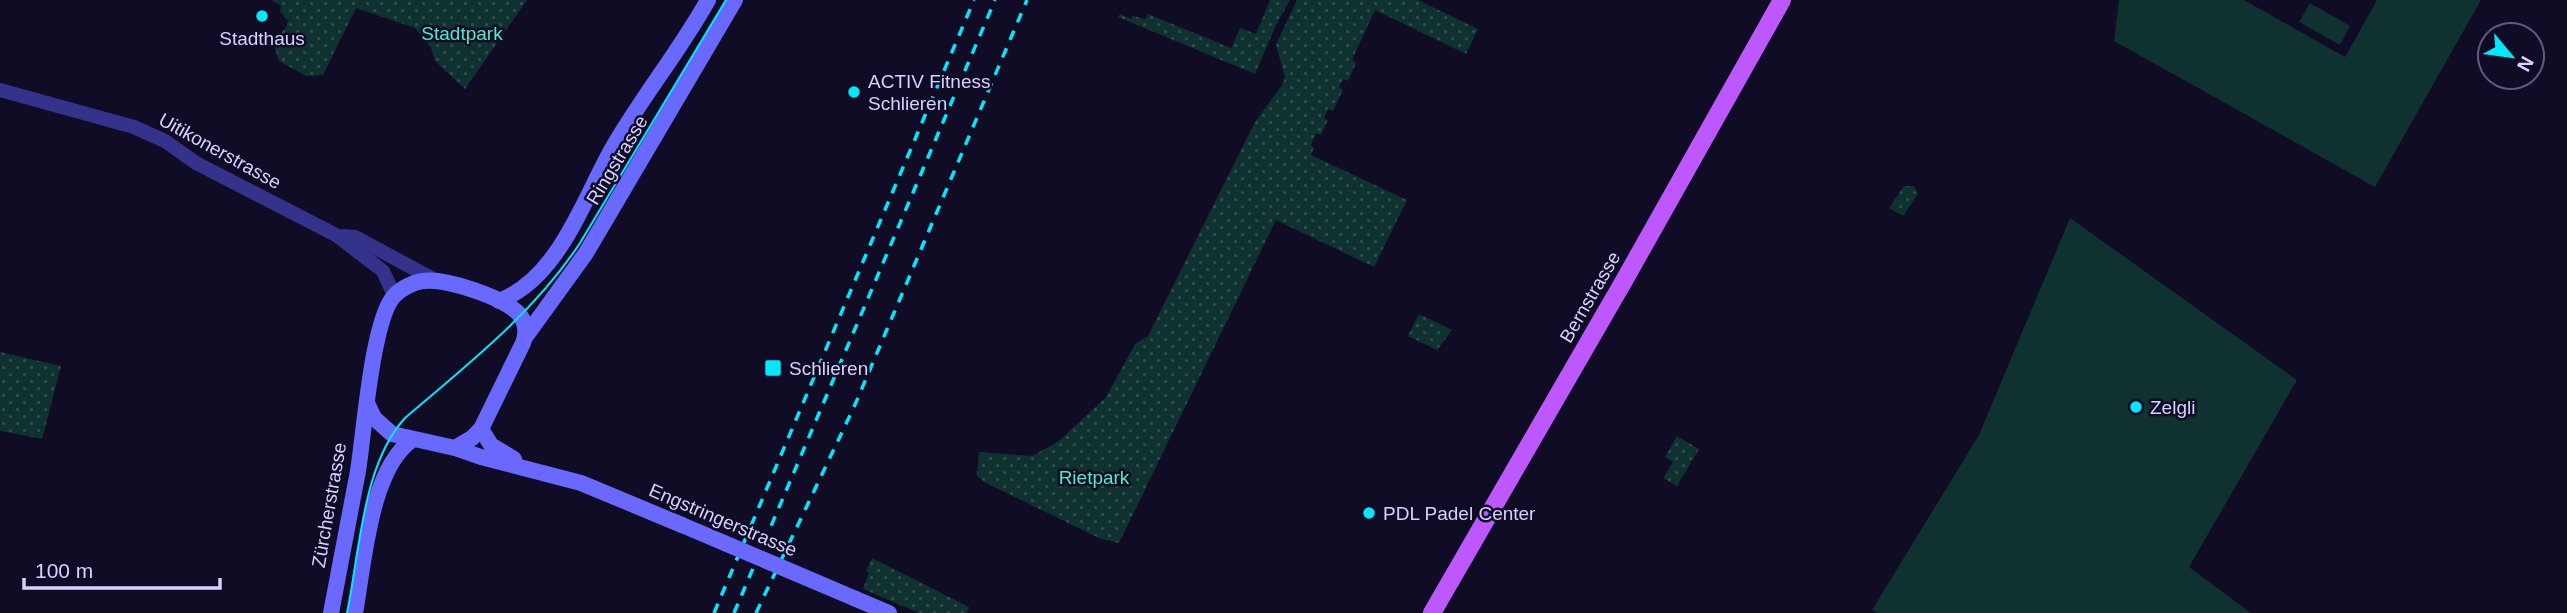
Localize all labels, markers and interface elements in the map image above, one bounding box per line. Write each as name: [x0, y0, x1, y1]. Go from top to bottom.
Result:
marker: Stadthaus: [254, 8, 270, 24]
north arrow: [2476, 21, 2546, 91]
park label: Stadtpark: [421, 23, 503, 44]
place label: Stadthaus: [219, 28, 305, 49]
text: N: [2513, 53, 2538, 75]
place label: ACTIV Fitness Schlieren: [868, 71, 990, 114]
marker: ACTIV Fitness Schlieren: [846, 84, 862, 100]
street label: Uitikonerstrasse: [155, 109, 285, 193]
street label: Ringstrasse: [582, 112, 652, 208]
street label: Bernstrasse: [1556, 248, 1624, 346]
marker: Schlieren: [763, 358, 783, 378]
place label: Schlieren: [789, 358, 868, 379]
place label: Zelgli: [2150, 397, 2195, 418]
marker: Zelgli: [2128, 399, 2144, 415]
street label: Zürcherstrasse: [308, 441, 350, 569]
park label: Rietpark: [1059, 467, 1130, 488]
street label: Engstringerstrasse: [646, 479, 800, 561]
place label: PDL Padel Center: [1383, 503, 1536, 524]
marker: PDL Padel Center: [1361, 505, 1377, 521]
scale bar: [24, 546, 220, 590]
text: 100 m: [35, 559, 93, 582]

